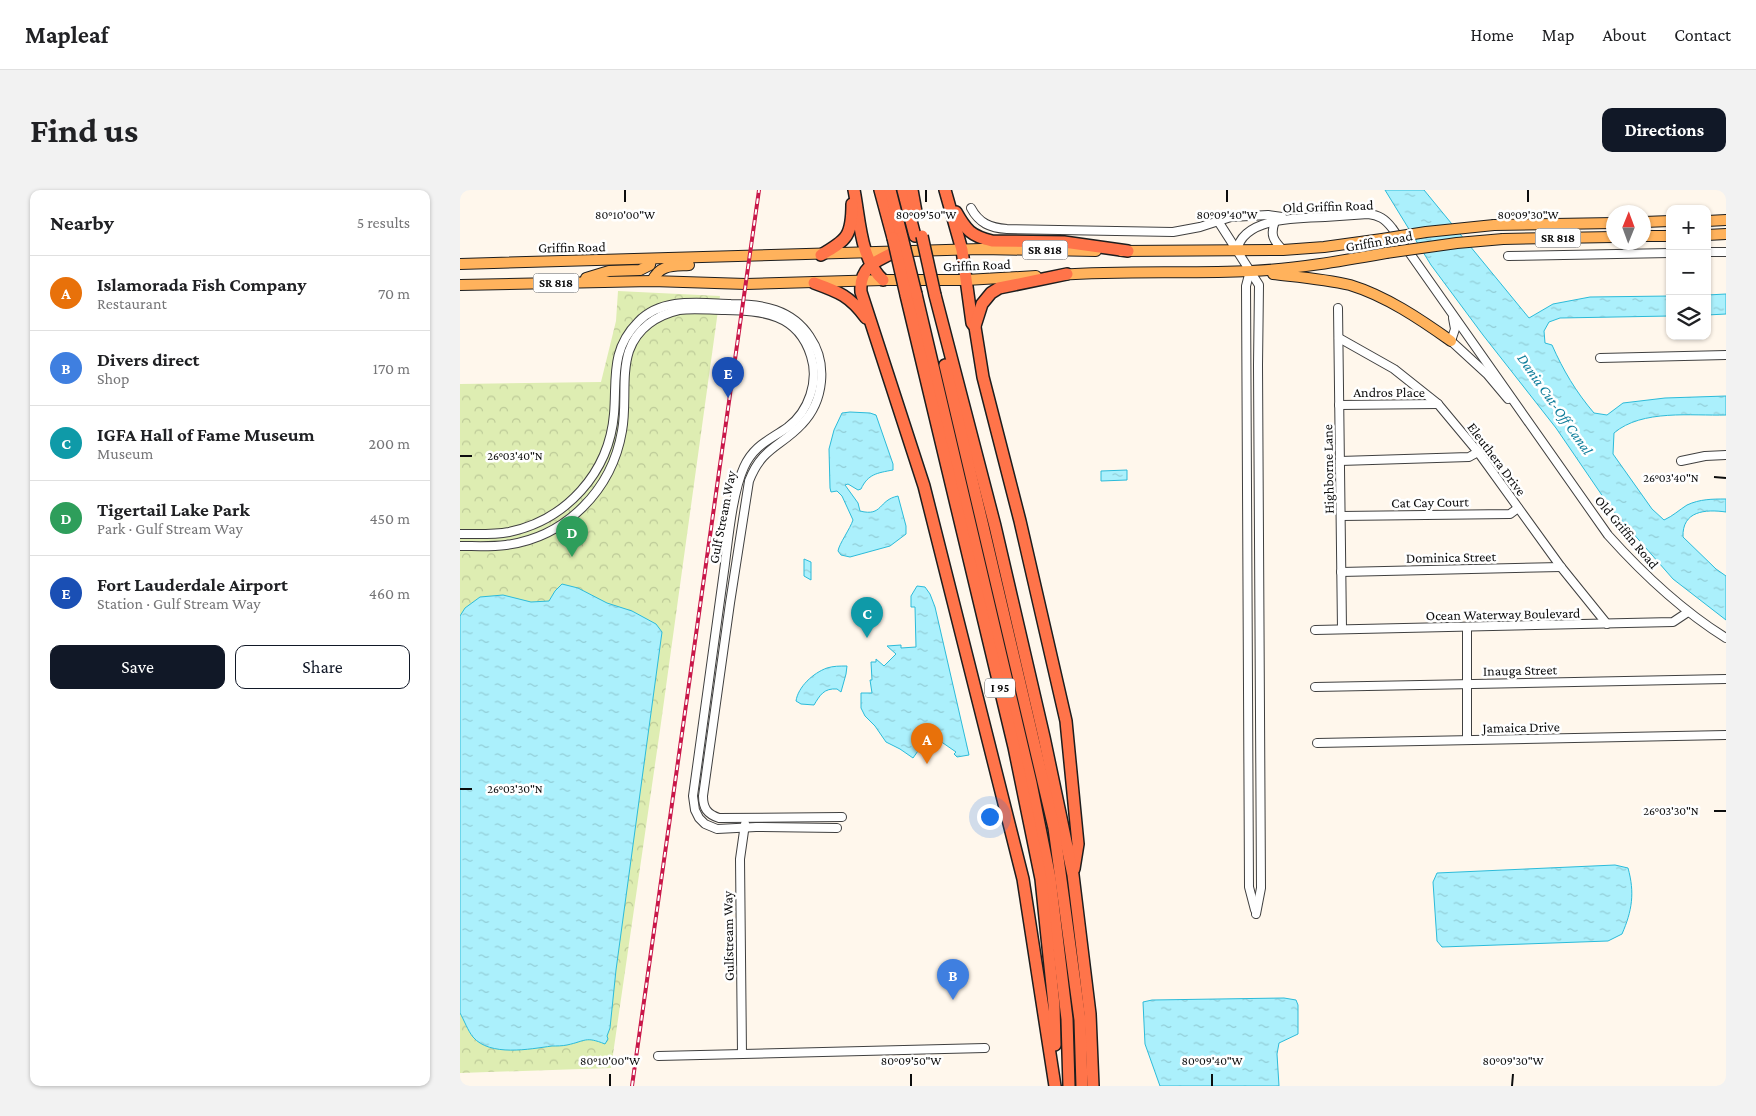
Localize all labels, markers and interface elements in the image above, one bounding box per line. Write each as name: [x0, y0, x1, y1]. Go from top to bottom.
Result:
text: Mapleaf: [25, 21, 108, 48]
text: Home: [1471, 25, 1514, 45]
text: Map: [1542, 25, 1574, 45]
text: About: [1602, 25, 1646, 45]
text: Contact: [1674, 25, 1731, 45]
button: Directions: [1602, 108, 1726, 152]
text: Find us: [30, 111, 138, 150]
street label: Old Griffin Road: [1282, 196, 1374, 216]
north arrow: [1606, 205, 1651, 250]
map controls: [1666, 205, 1711, 340]
button: +: [1666, 205, 1711, 250]
text: 80°10'00"W: [595, 208, 655, 222]
text: 80°09'50"W: [896, 208, 956, 222]
text: 80°09'40"W: [1197, 208, 1257, 222]
text: 80°09'30"W: [1498, 208, 1558, 222]
text: Nearby: [50, 211, 114, 235]
text: 5 results: [357, 214, 410, 231]
street label: Griffin Road: [1344, 227, 1414, 255]
road number: SR 818: [1536, 228, 1580, 248]
street label: Griffin Road: [538, 238, 607, 256]
road number: SR 818: [1022, 240, 1068, 260]
button: −: [1666, 250, 1711, 295]
street label: Griffin Road: [943, 256, 1012, 274]
text: Islamorada Fish Company: [97, 274, 306, 295]
road number: SR 818: [534, 274, 578, 292]
text: A: [61, 285, 71, 302]
text: 70 m: [378, 285, 410, 302]
text: Restaurant: [97, 295, 167, 312]
button: layers: [1666, 295, 1711, 340]
text: Divers direct: [97, 349, 199, 370]
water label: Dania Cut-Off Canal: [1513, 350, 1596, 458]
pin: E: [712, 357, 744, 398]
text: B: [61, 360, 71, 377]
text: 170 m: [373, 360, 410, 377]
text: Shop: [97, 370, 129, 387]
street label: Andros Place: [1353, 384, 1425, 400]
street label: Eleuthera Drive: [1464, 419, 1530, 499]
text: IGFA Hall of Fame Museum: [97, 424, 315, 445]
street label: Highborne Lane: [1319, 424, 1337, 514]
text: C: [61, 435, 71, 452]
text: 200 m: [368, 435, 410, 452]
text: Museum: [97, 445, 153, 462]
text: 26°03'40"N: [487, 449, 543, 463]
street label: Gulf Stream Way: [705, 469, 739, 565]
text: 26°03'40"N: [1643, 471, 1699, 485]
street label: Old Griffin Road: [1592, 492, 1663, 572]
street label: Cat Cay Court: [1391, 493, 1469, 511]
text: Tigertail Lake Park: [97, 499, 250, 520]
text: D: [60, 510, 72, 527]
text: 450 m: [369, 510, 410, 527]
pin: D: [556, 516, 588, 557]
text: Park · Gulf Stream Way: [97, 520, 243, 537]
street label: Dominica Street: [1406, 548, 1497, 566]
text: Fort Lauderdale Airport: [97, 574, 288, 595]
text: E: [61, 585, 71, 602]
text: 460 m: [369, 585, 410, 602]
text: Station · Gulf Stream Way: [97, 595, 261, 612]
pin: C: [851, 597, 883, 638]
street label: Ocean Waterway Boulevard: [1426, 605, 1581, 623]
button: Save: [50, 645, 225, 689]
button: Share: [235, 645, 410, 689]
street label: Inauga Street: [1483, 661, 1558, 679]
road number: I 95: [985, 678, 1015, 698]
street label: Jamaica Drive: [1480, 718, 1560, 736]
pin: A: [911, 723, 943, 764]
text: 26°03'30"N: [487, 782, 543, 796]
your location: [977, 804, 1003, 830]
text: 26°03'30"N: [1643, 804, 1699, 818]
street label: Gulfstream Way: [719, 890, 737, 981]
pin: B: [937, 959, 969, 1000]
text: 80°10'00"W: [580, 1054, 640, 1068]
text: 80°09'50"W: [881, 1054, 941, 1068]
text: 80°09'40"W: [1182, 1054, 1242, 1068]
text: 80°09'30"W: [1483, 1054, 1543, 1068]

